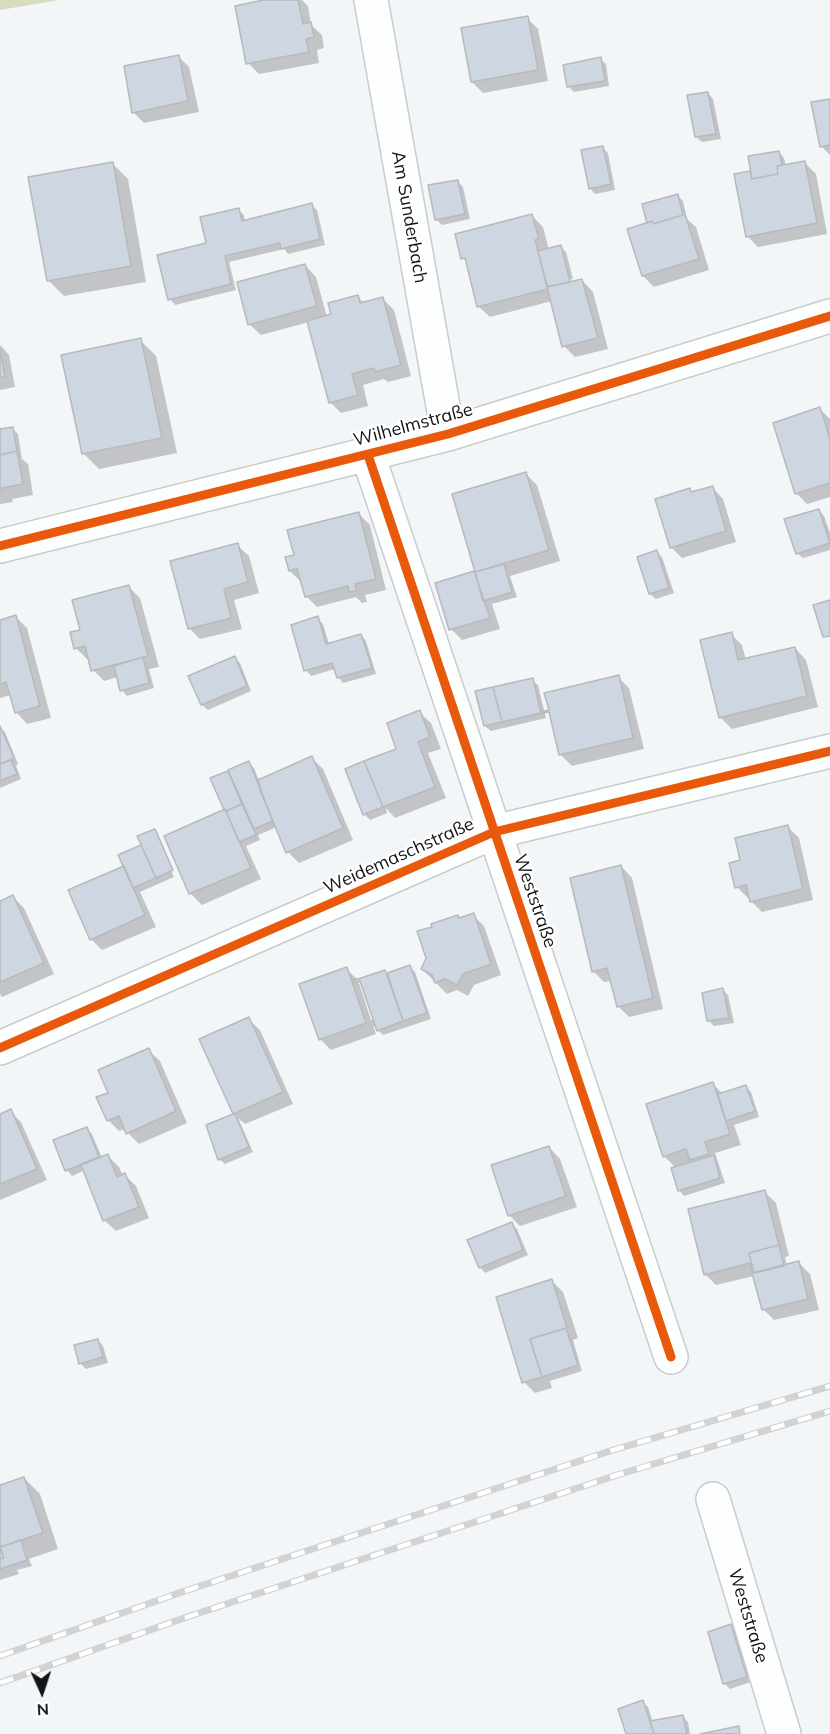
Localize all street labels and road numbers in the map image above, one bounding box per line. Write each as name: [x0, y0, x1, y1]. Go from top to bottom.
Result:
street label: Am Sunderbach: [387, 149, 431, 285]
street label: Wilhelmstraße: [351, 399, 475, 451]
street label: Weidemaschstraße: [321, 813, 477, 899]
street label: Weststraße: [509, 851, 561, 951]
street label: Weststraße: [723, 1566, 773, 1666]

